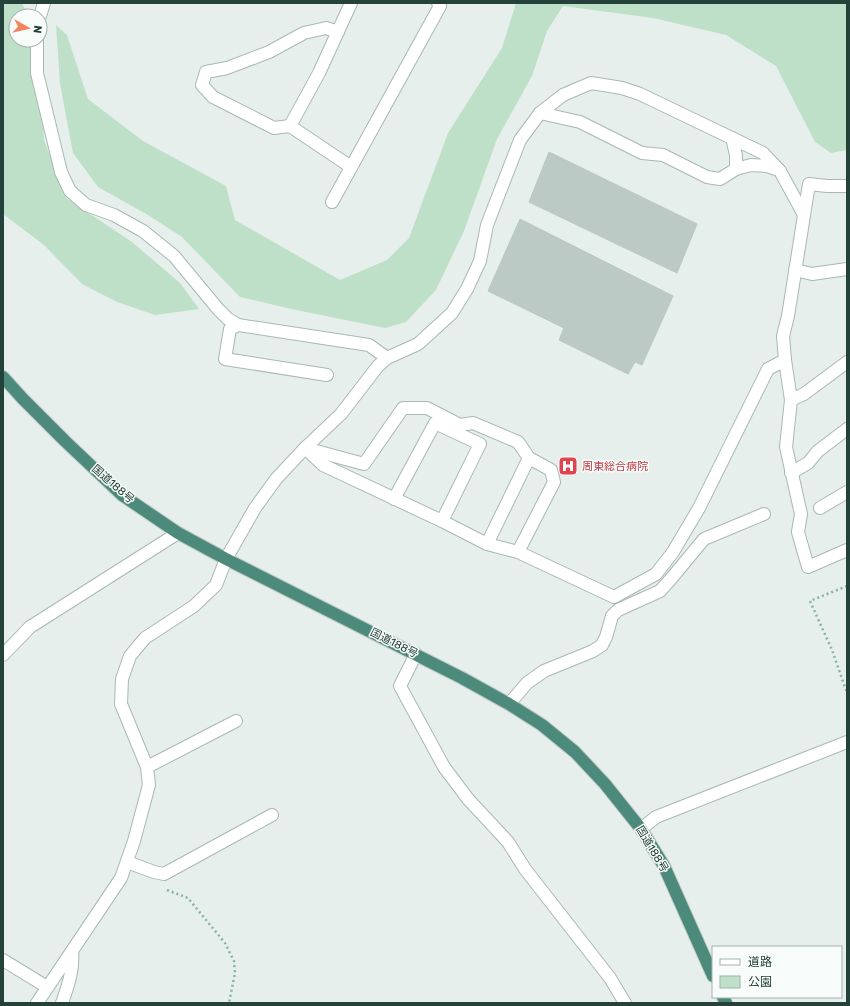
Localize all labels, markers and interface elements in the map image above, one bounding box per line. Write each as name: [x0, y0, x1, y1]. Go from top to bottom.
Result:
north arrow: [8, 8, 48, 48]
text: N: [30, 24, 44, 34]
hospital icon: 周東総合病院: [557, 455, 579, 477]
place label: 周東総合病院: [582, 460, 648, 473]
street label: 国道188号: [89, 462, 137, 506]
street label: 国道188号: [368, 625, 420, 661]
street label: 国道188号: [633, 823, 671, 875]
legend: [712, 946, 842, 998]
text: 道路: [748, 955, 772, 969]
text: 公園: [748, 975, 772, 989]

